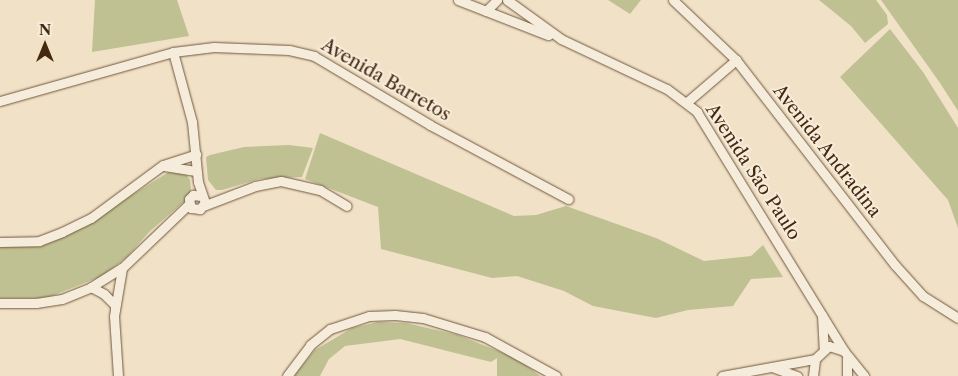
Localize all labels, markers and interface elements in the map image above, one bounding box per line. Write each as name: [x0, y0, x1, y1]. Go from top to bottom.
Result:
north arrow: [20, 20, 70, 70]
text: N: [39, 21, 51, 39]
street label: Avenida Barretos: [317, 34, 455, 126]
street label: Avenida Andradina: [768, 80, 886, 222]
street label: Avenida São Paulo: [701, 100, 805, 244]

